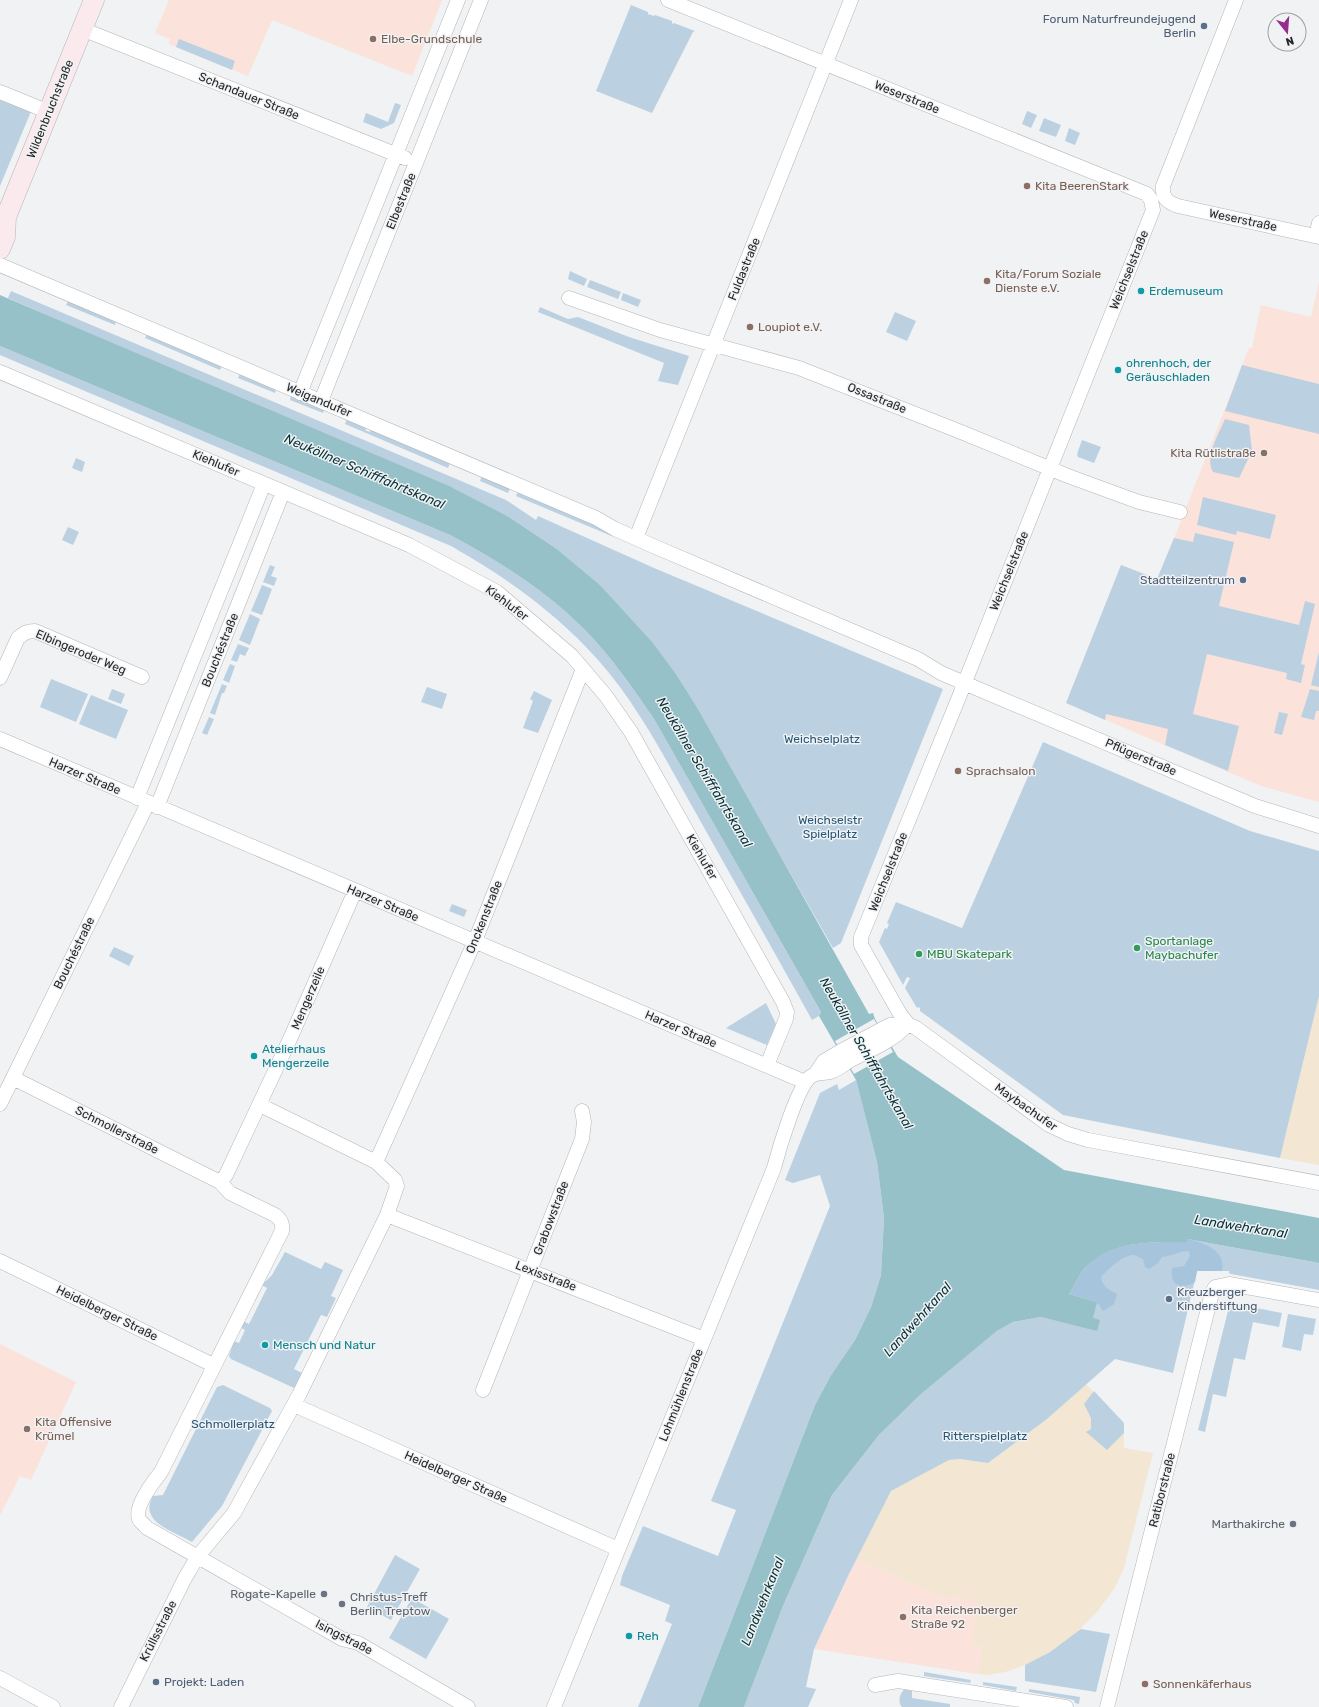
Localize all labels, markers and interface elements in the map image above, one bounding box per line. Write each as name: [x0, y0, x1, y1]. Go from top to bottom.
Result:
place label: Forum Naturfreundejugend Berlin: [1043, 12, 1196, 40]
north arrow: [1267, 12, 1307, 52]
marker: Forum Naturfreundejugend Berlin: [1199, 21, 1209, 31]
place label: Elbe-Grundschule: [381, 32, 482, 46]
marker: Elbe-Grundschule: [368, 34, 378, 44]
text: N: [1284, 34, 1295, 48]
street label: Wildenbruchstraße: [24, 57, 76, 160]
street label: Schandauer Straße: [197, 69, 302, 123]
street label: Weserstraße: [872, 78, 942, 117]
street label: Elbestraße: [383, 170, 419, 231]
place label: Kita BeerenStark: [1035, 179, 1130, 193]
marker: Kita BeerenStark: [1022, 181, 1032, 191]
street label: Weserstraße: [1208, 206, 1279, 234]
street label: Weichselstraße: [1107, 228, 1151, 312]
street label: Fuldastraße: [725, 235, 763, 302]
place label: Kita/Forum Soziale Dienste e.V.: [995, 267, 1102, 295]
marker: Kita/Forum Soziale Dienste e.V.: [982, 276, 992, 286]
place label: Erdemuseum: [1149, 284, 1223, 298]
marker: Erdemuseum: [1136, 286, 1146, 296]
place label: Loupiot e.V.: [758, 320, 822, 334]
marker: Loupiot e.V.: [745, 322, 755, 332]
place label: ohrenhoch, der Geräuschladen: [1126, 356, 1212, 384]
marker: ohrenhoch, der Geräuschladen: [1113, 365, 1123, 375]
street label: Weigandufer: [284, 380, 354, 420]
street label: Ossastraße: [845, 380, 909, 416]
water label: Neuköllner Schifffahrtskanal: [282, 431, 448, 512]
place label: Kita Rütlistraße: [1170, 446, 1256, 460]
street label: Kiehlufer: [190, 447, 242, 479]
marker: Kita Rütlistraße: [1259, 448, 1269, 458]
street label: Weichselstraße: [987, 529, 1031, 613]
place label: Stadtteilzentrum: [1140, 573, 1235, 587]
marker: Stadtteilzentrum: [1238, 575, 1248, 585]
street label: Kiehlufer: [483, 582, 532, 624]
street label: Bouchéstraße: [199, 611, 241, 689]
street label: Elbingeroder Weg: [34, 627, 128, 677]
water label: Neuköllner Schifffahrtskanal: [654, 694, 756, 851]
park label: Weichselplatz: [784, 732, 860, 746]
street label: Pflügerstraße: [1103, 736, 1179, 778]
street label: Harzer Straße: [47, 755, 123, 798]
place label: Sprachsalon: [966, 764, 1035, 778]
marker: Sprachsalon: [953, 766, 963, 776]
park label: Weichselstr Spielplatz: [798, 813, 862, 841]
street label: Weichselstraße: [866, 830, 910, 914]
street label: Kiehlufer: [683, 832, 721, 883]
street label: Onckenstraße: [463, 878, 505, 956]
street label: Harzer Straße: [345, 882, 421, 925]
street label: Bouchéstraße: [51, 914, 98, 991]
place label: Sportanlage Maybachufer: [1145, 934, 1219, 962]
marker: Sportanlage Maybachufer: [1132, 943, 1142, 953]
place label: MBU Skatepark: [927, 947, 1013, 961]
marker: MBU Skatepark: [914, 949, 924, 959]
street label: Mengerzeile: [288, 964, 328, 1032]
water label: Neuköllner Schifffahrtskanal: [817, 975, 917, 1132]
street label: Harzer Straße: [643, 1008, 719, 1051]
place label: Atelierhaus Mengerzeile: [262, 1042, 330, 1070]
marker: Atelierhaus Mengerzeile: [249, 1051, 259, 1061]
street label: Maybachufer: [992, 1080, 1060, 1134]
street label: Schmollerstraße: [73, 1103, 161, 1157]
street label: Grabowstraße: [530, 1179, 572, 1257]
water label: Landwehrkanal: [1193, 1212, 1289, 1241]
street label: Lexisstraße: [513, 1258, 579, 1294]
water label: Landwehrkanal: [880, 1279, 955, 1359]
street label: Heidelberger Straße: [54, 1282, 160, 1344]
place label: Kreuzberger Kinderstiftung: [1177, 1285, 1258, 1313]
marker: Kreuzberger Kinderstiftung: [1164, 1294, 1174, 1304]
place label: Mensch und Natur: [273, 1338, 376, 1352]
marker: Mensch und Natur: [260, 1340, 270, 1350]
street label: Lohmühlenstraße: [656, 1346, 706, 1443]
place label: Kita Offensive Krümel: [35, 1415, 112, 1443]
park label: Schmollerplatz: [191, 1417, 275, 1431]
marker: Kita Offensive Krümel: [22, 1424, 32, 1434]
park label: Ritterspielplatz: [943, 1429, 1027, 1443]
street label: Heidelberger Straße: [402, 1448, 510, 1506]
street label: Ratiborstraße: [1146, 1451, 1178, 1529]
place label: Marthakirche: [1211, 1517, 1285, 1531]
marker: Marthakirche: [1288, 1519, 1298, 1529]
water label: Landwehrkanal: [738, 1554, 787, 1648]
place label: Rogate-Kapelle: [230, 1587, 316, 1601]
marker: Rogate-Kapelle: [319, 1589, 329, 1599]
place label: Christus-Treff Berlin Treptow: [350, 1590, 431, 1618]
street label: Krüllsstraße: [137, 1598, 179, 1664]
marker: Christus-Treff Berlin Treptow: [337, 1599, 347, 1609]
place label: Kita Reichenberger Straße 92: [911, 1603, 1018, 1631]
marker: Kita Reichenberger Straße 92: [898, 1612, 908, 1622]
street label: Isingstraße: [313, 1617, 375, 1658]
place label: Reh: [637, 1629, 659, 1643]
marker: Reh: [624, 1631, 634, 1641]
place label: Projekt: Laden: [164, 1675, 244, 1689]
marker: Projekt: Laden: [151, 1677, 161, 1687]
place label: Sonnenkäferhaus: [1153, 1677, 1252, 1691]
marker: Sonnenkäferhaus: [1140, 1679, 1150, 1689]

